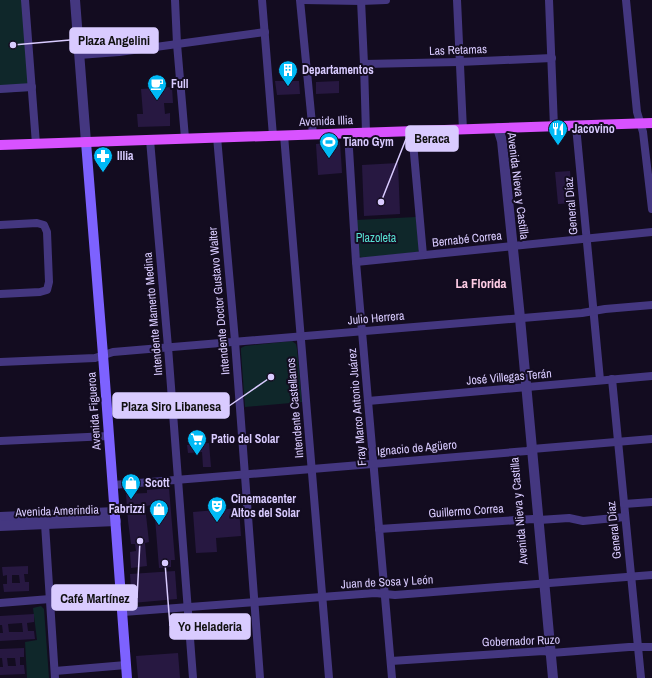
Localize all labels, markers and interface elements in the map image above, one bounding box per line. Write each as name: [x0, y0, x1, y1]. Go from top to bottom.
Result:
callout: Plaza Angelini: [70, 28, 158, 53]
text: Plaza Angelini: [78, 32, 150, 49]
street label: Las Retamas: [429, 41, 487, 59]
building icon: Departamentos: [277, 59, 299, 87]
place label: Departamentos: [302, 62, 374, 78]
cafe icon: Full: [146, 73, 168, 101]
place label: Full: [171, 76, 189, 92]
street label: Avenida Illia: [298, 112, 354, 130]
restaurant icon: Jacovino: [547, 118, 569, 146]
place label: Jacovino: [572, 121, 615, 137]
callout: Beraca: [406, 126, 458, 151]
text: Beraca: [414, 130, 450, 147]
sports icon: Tiano Gym: [318, 131, 340, 159]
street label: Avenida Nieva y Castilla: [503, 131, 533, 241]
place label: Tiano Gym: [343, 134, 394, 150]
pharmacy icon: Illia: [92, 145, 114, 173]
place label: Illia: [117, 148, 134, 164]
street label: General Díaz: [560, 176, 581, 236]
street label: Intendente Doctor Gustavo Walter: [204, 226, 233, 376]
street label: Bernabé Correa: [431, 227, 503, 251]
park label: Plazoleta: [356, 230, 397, 246]
street label: Intendente Mamerto Medina: [140, 251, 166, 376]
district label: La Florida: [456, 275, 507, 292]
street label: Julio Herrera: [347, 308, 406, 328]
street label: Fray Marco Antonio Juárez: [344, 347, 370, 467]
street label: Intendente Castellanos: [283, 357, 307, 459]
street label: José Villegas Terán: [466, 365, 552, 389]
street label: Avenida Figueroa: [83, 371, 105, 451]
callout: Plaza Siro Libanesa: [113, 393, 229, 418]
text: Plaza Siro Libanesa: [121, 398, 221, 415]
supermarket icon: Patio del Solar: [186, 428, 208, 456]
place label: Patio del Solar: [211, 431, 280, 447]
street label: Ignacio de Agüero: [377, 437, 457, 459]
street label: Avenida Nieva y Castilla: [506, 456, 532, 566]
shop icon: Scott: [120, 472, 142, 500]
place label: Scott: [145, 475, 170, 491]
place label: Cinemacenter Altos del Solar: [231, 491, 300, 521]
theatre icon: Cinemacenter Altos del Solar: [206, 495, 228, 523]
shop icon: Fabrizzi: [148, 498, 170, 526]
street label: Guillermo Correa: [428, 500, 505, 522]
street label: General Díaz: [603, 500, 625, 560]
place label: Fabrizzi: [109, 501, 145, 517]
street label: Avenida Amerindia: [14, 502, 100, 520]
street label: Juan de Sosa y León: [340, 572, 434, 592]
callout: Café Martínez: [52, 585, 137, 610]
text: Café Martínez: [60, 590, 130, 607]
callout: Yo Heladeria: [170, 614, 250, 639]
text: Yo Heladeria: [178, 618, 242, 635]
street label: Gobernador Ruzo: [482, 632, 560, 650]

